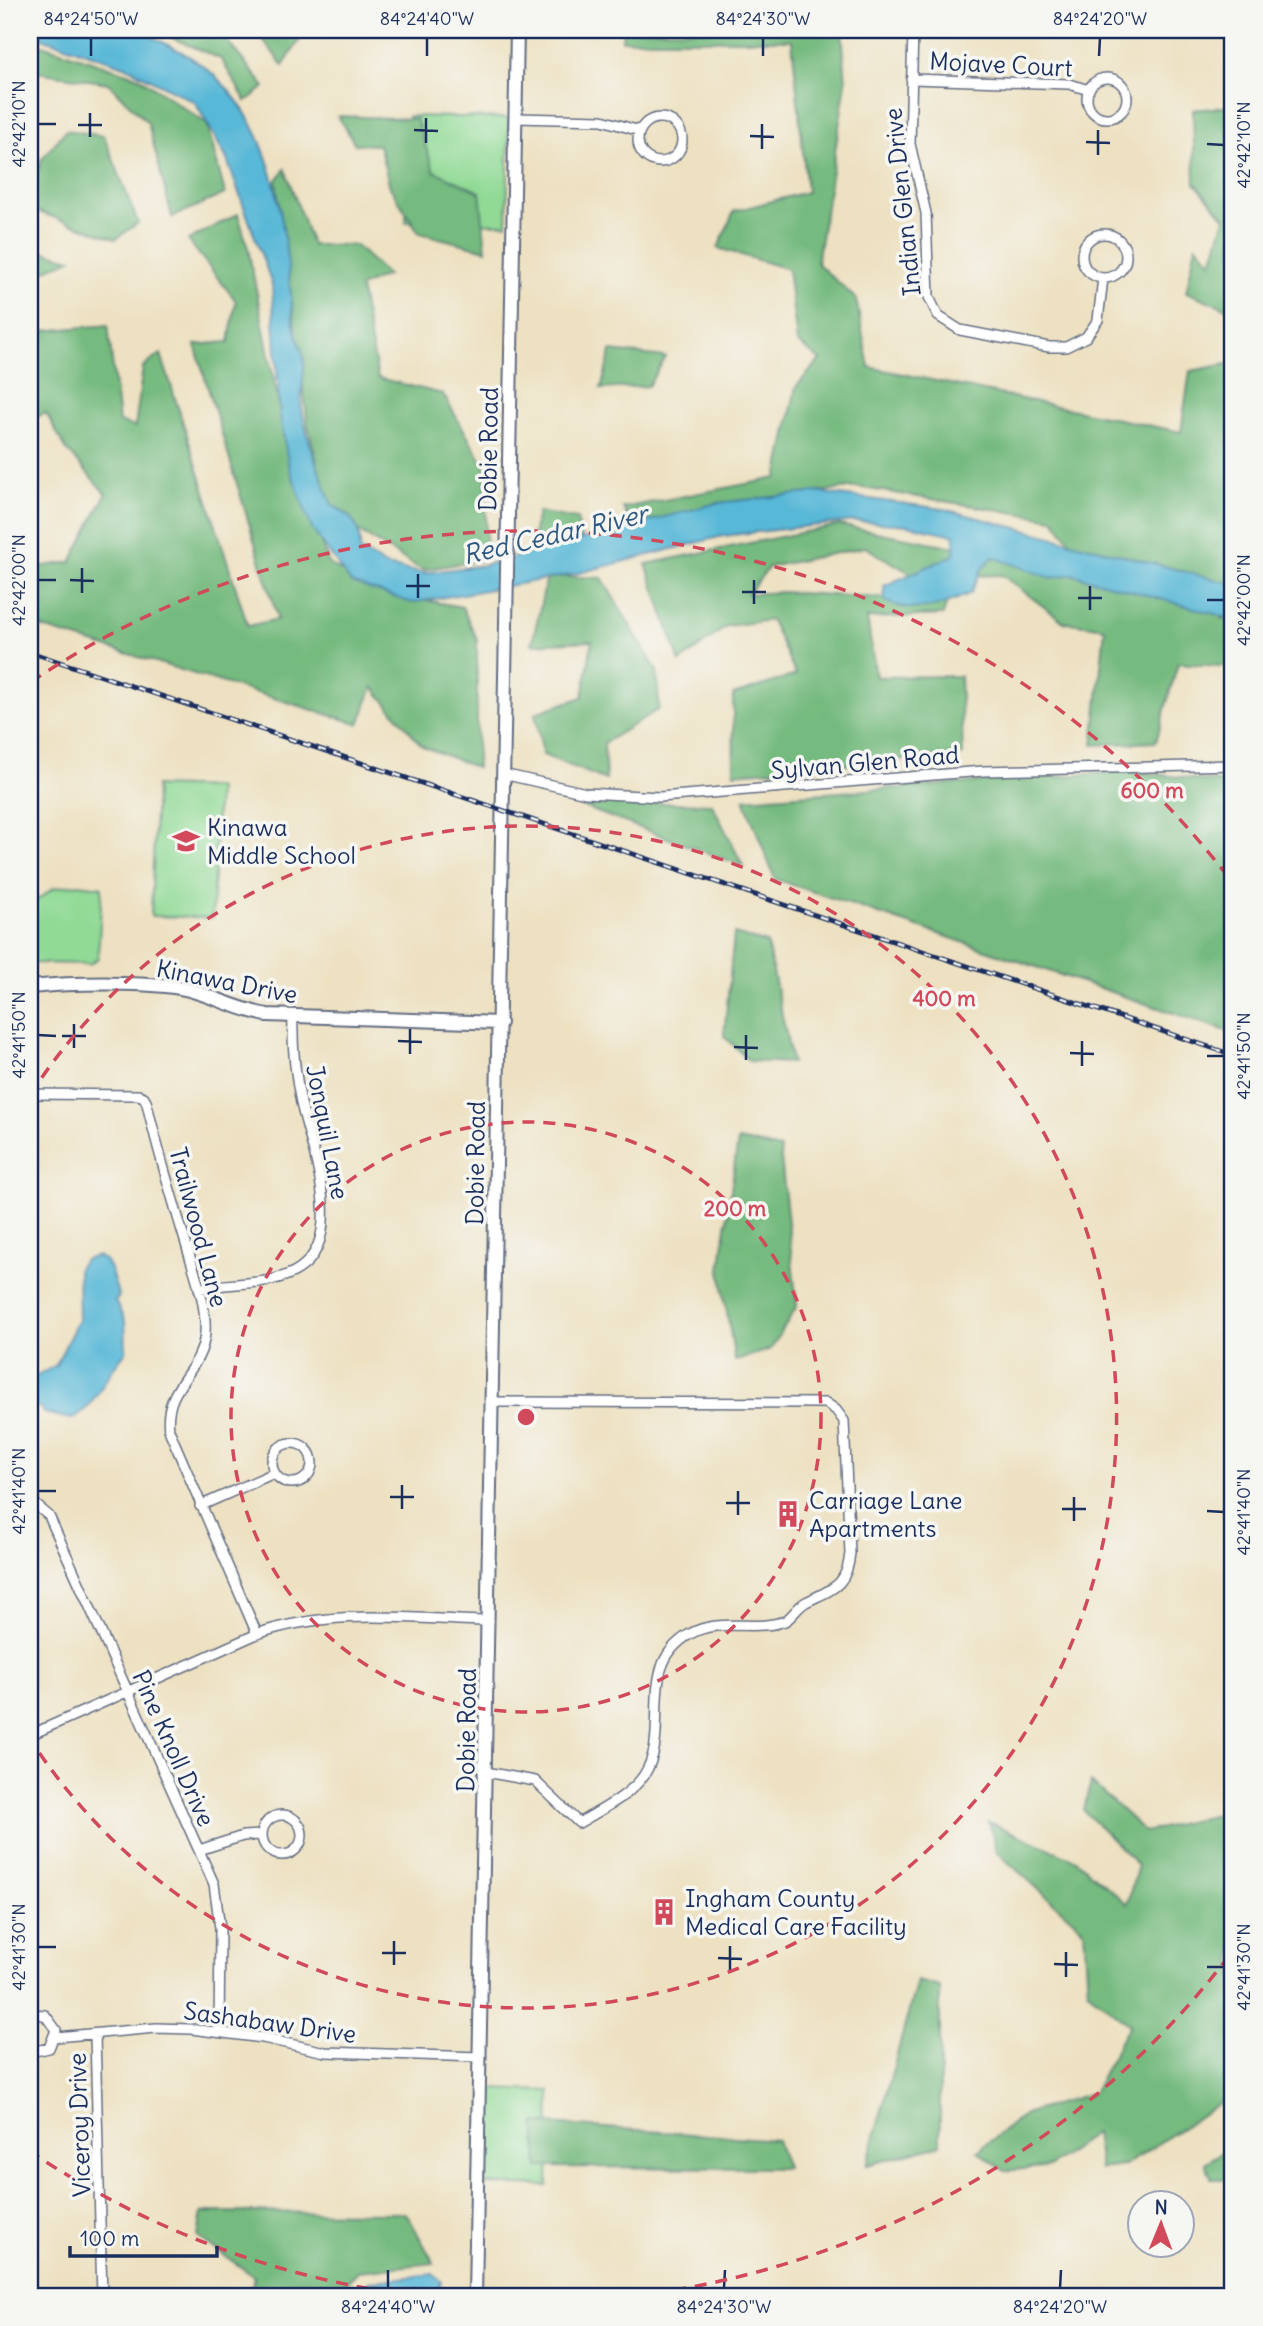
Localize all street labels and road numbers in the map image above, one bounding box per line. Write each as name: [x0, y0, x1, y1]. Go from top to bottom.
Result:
street label: Mojave Court: [929, 45, 1073, 83]
street label: Indian Glen Drive: [877, 106, 927, 298]
street label: Dobie Road: [472, 387, 504, 511]
street label: Sylvan Glen Road: [770, 739, 960, 785]
street label: Kinawa Drive: [154, 953, 300, 1009]
street label: Jonquil Lane: [300, 1062, 356, 1202]
street label: Dobie Road: [459, 1101, 491, 1225]
street label: Trailwood Lane: [163, 1144, 235, 1310]
street label: Pine Knoll Drive: [126, 1665, 222, 1831]
street label: Dobie Road: [450, 1668, 482, 1792]
street label: Sashabaw Drive: [182, 1995, 358, 2049]
street label: Viceroy Drive: [61, 2052, 97, 2198]

